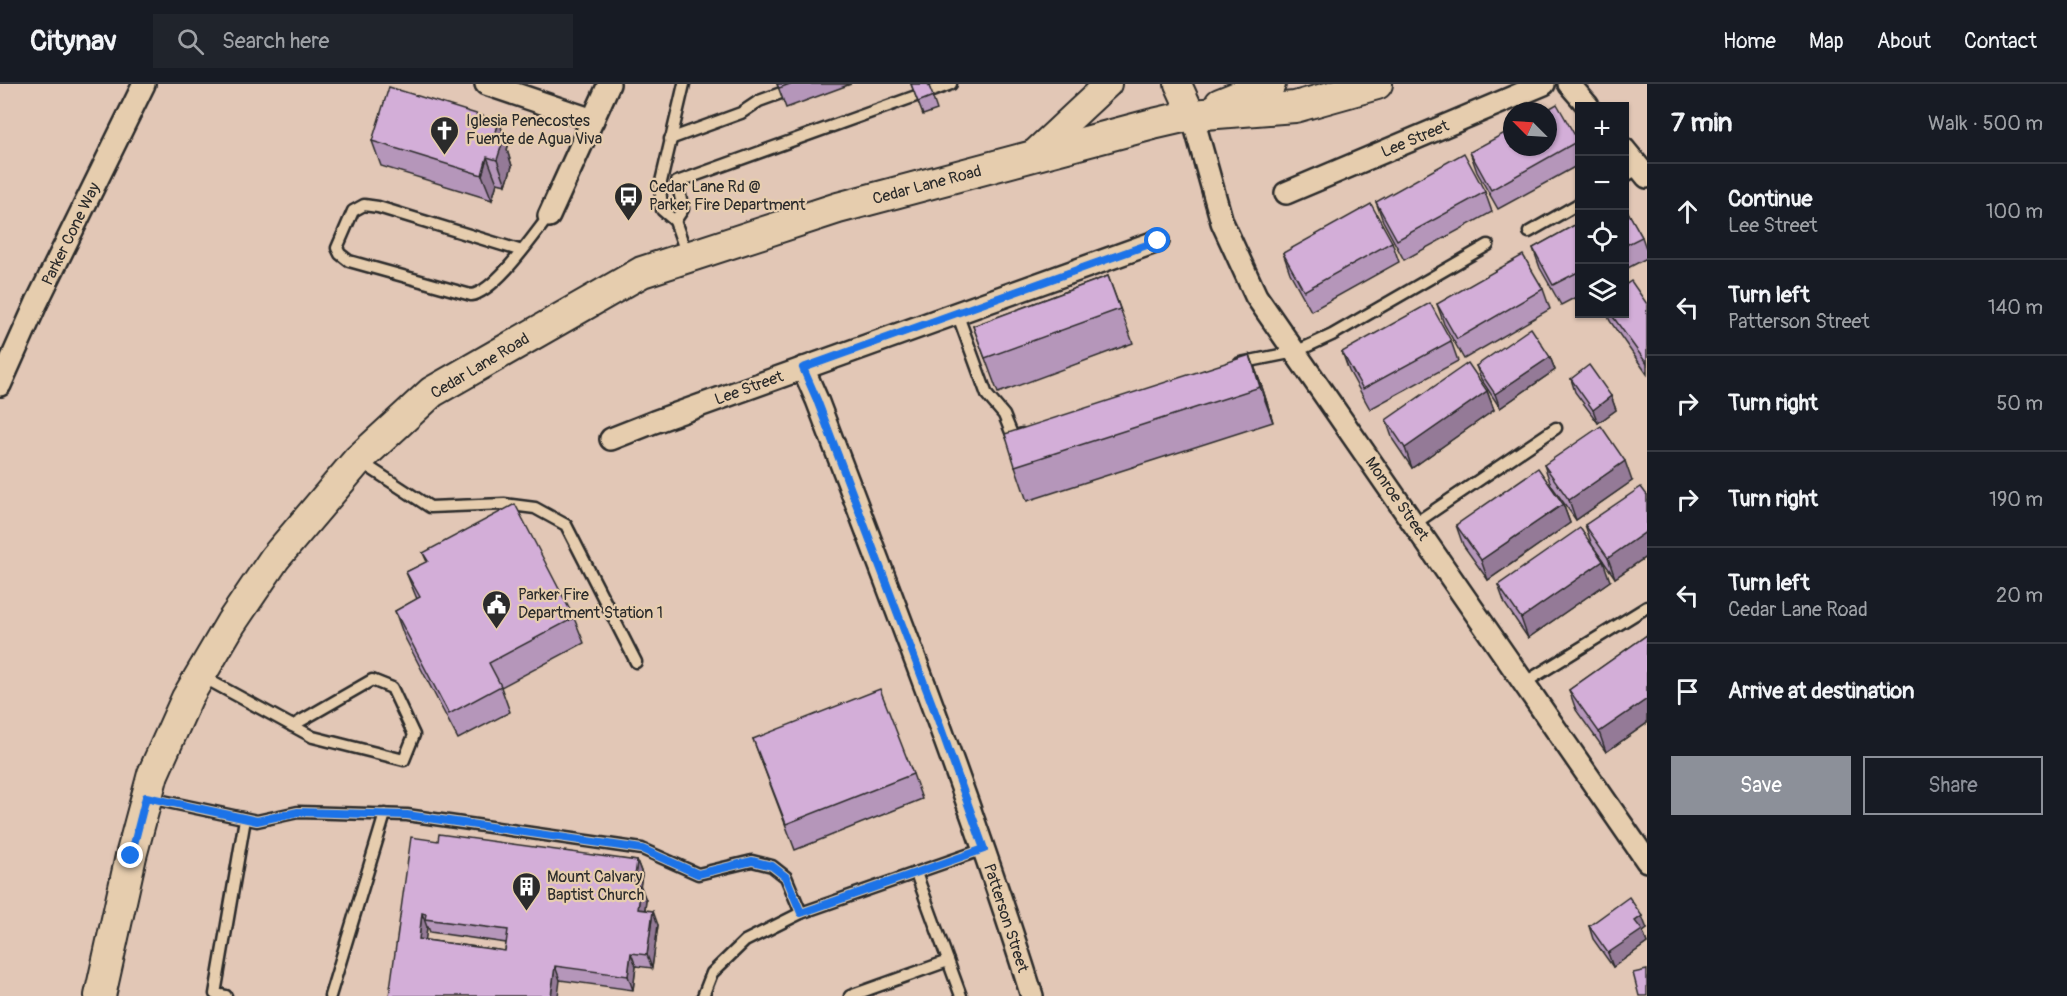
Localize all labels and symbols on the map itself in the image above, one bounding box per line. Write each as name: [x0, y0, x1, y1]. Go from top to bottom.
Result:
north arrow: [1503, 102, 1557, 156]
place label: Iglesia Penecostes Fuente de Agua Viva: [466, 111, 602, 149]
church icon: Iglesia Penecostes Fuente de Agua Viva: [429, 114, 461, 156]
street label: Lee Street: [1378, 116, 1452, 162]
street label: Cedar Lane Road: [870, 161, 984, 209]
place label: Cedar Lane Rd @ Parker Fire Department: [649, 177, 806, 215]
street label: Parker Cone Way: [38, 179, 105, 289]
bus stop icon: Cedar Lane Rd @ Parker Fire Department: [612, 180, 644, 222]
route start: [1144, 227, 1170, 253]
street label: Cedar Lane Road: [427, 329, 533, 403]
street label: Lee Street: [712, 366, 787, 410]
street label: Monroe Street: [1361, 453, 1434, 545]
place label: Parker Fire Department Station 1: [518, 585, 663, 623]
public building icon: Parker Fire Department Station 1: [481, 588, 513, 630]
route end: [117, 842, 143, 868]
street label: Patterson Street: [979, 861, 1033, 975]
place label: Mount Calvary Baptist Church: [547, 867, 644, 905]
building icon: Mount Calvary Baptist Church: [510, 870, 542, 912]

